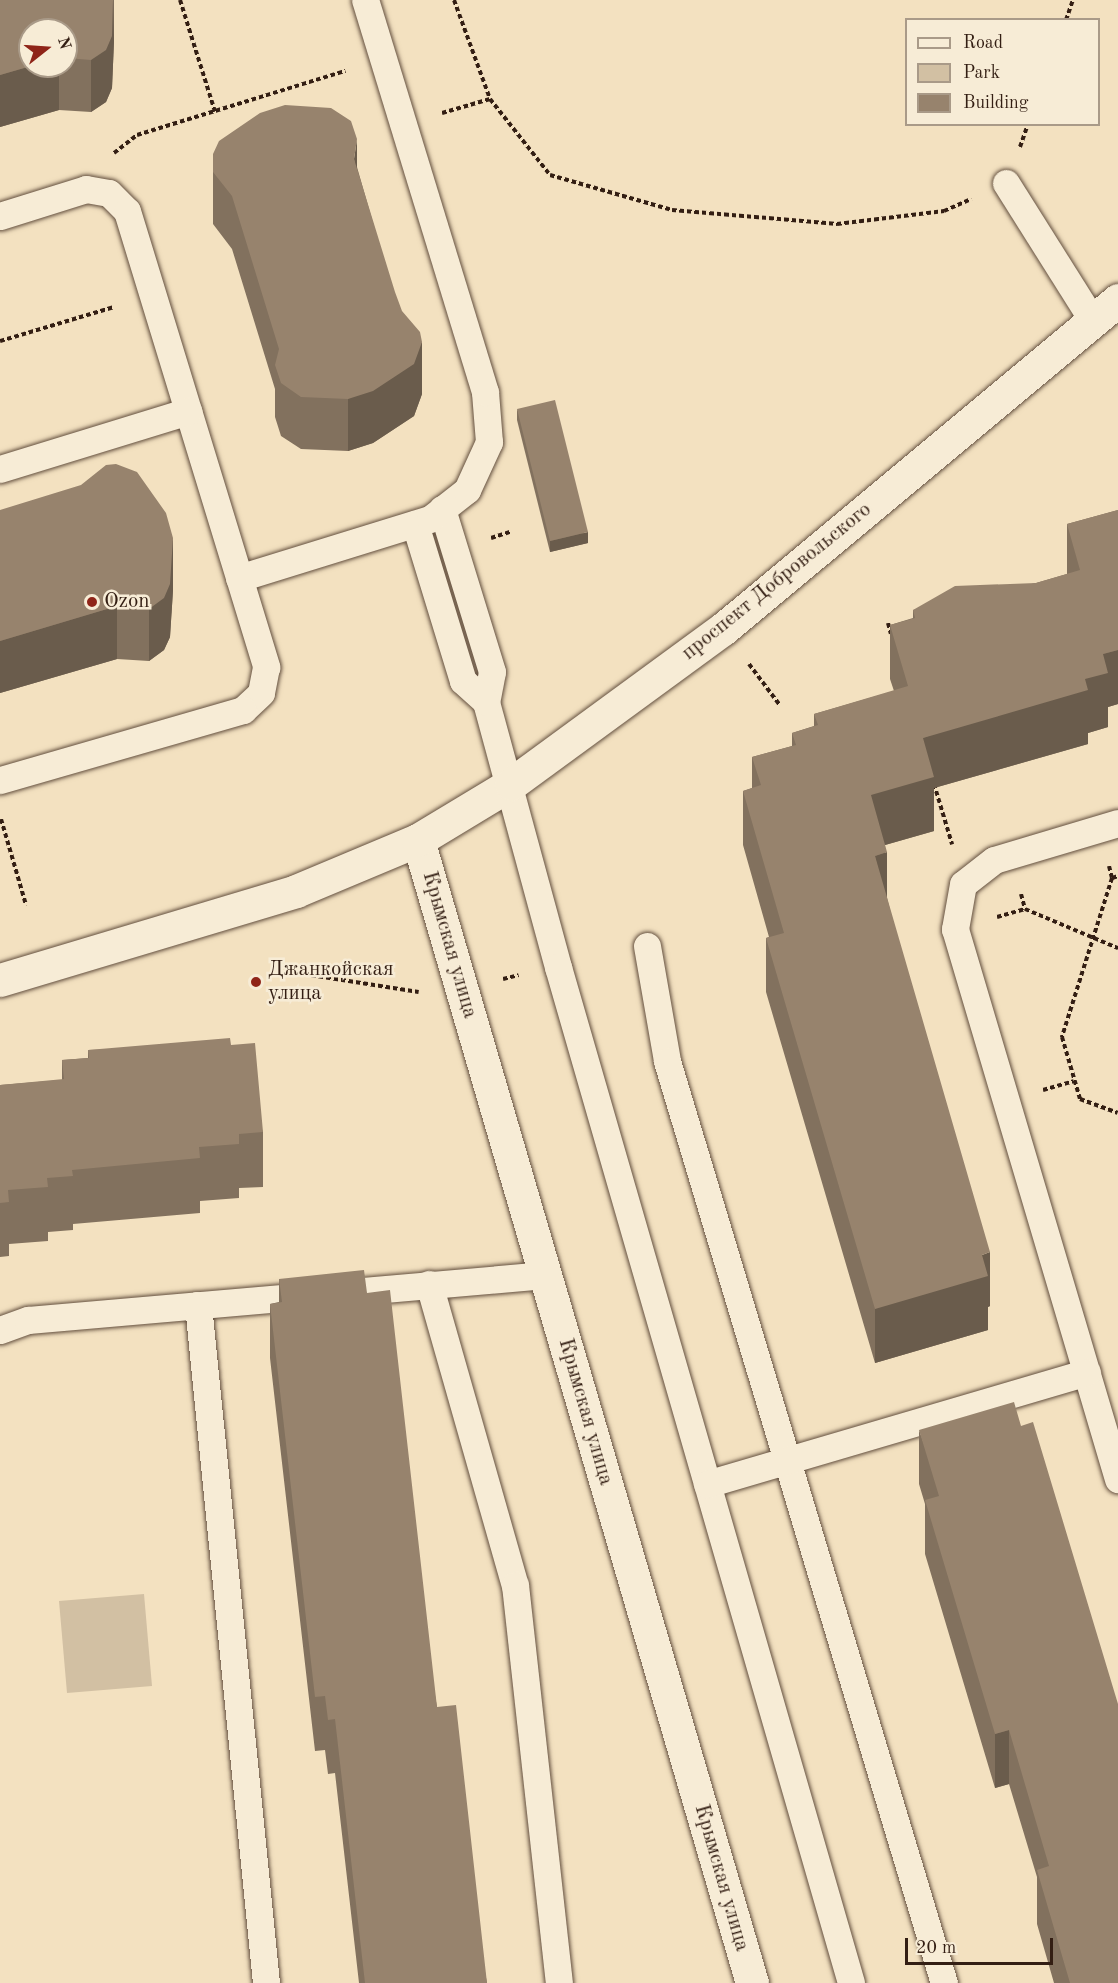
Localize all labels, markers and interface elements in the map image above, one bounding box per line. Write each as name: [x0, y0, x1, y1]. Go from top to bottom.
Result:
north arrow: [18, 18, 78, 78]
legend: [905, 18, 1100, 126]
text: Road: [963, 34, 1003, 52]
text: N: [54, 35, 73, 52]
text: Park: [963, 64, 1000, 82]
text: Building: [963, 94, 1028, 112]
street label: проспект Добровольского: [677, 498, 877, 666]
place label: Ozon: [104, 589, 150, 615]
marker: Ozon: [85, 595, 99, 609]
street label: Крымская улица: [416, 869, 482, 1021]
place label: Джанкойская улица: [268, 957, 394, 1007]
marker: Джанкойская улица: [249, 975, 263, 989]
street label: Крымская улица: [552, 1336, 618, 1488]
street label: Крымская улица: [688, 1802, 754, 1954]
scale bar: [908, 1926, 1056, 1964]
text: 20 m: [916, 1939, 956, 1957]

